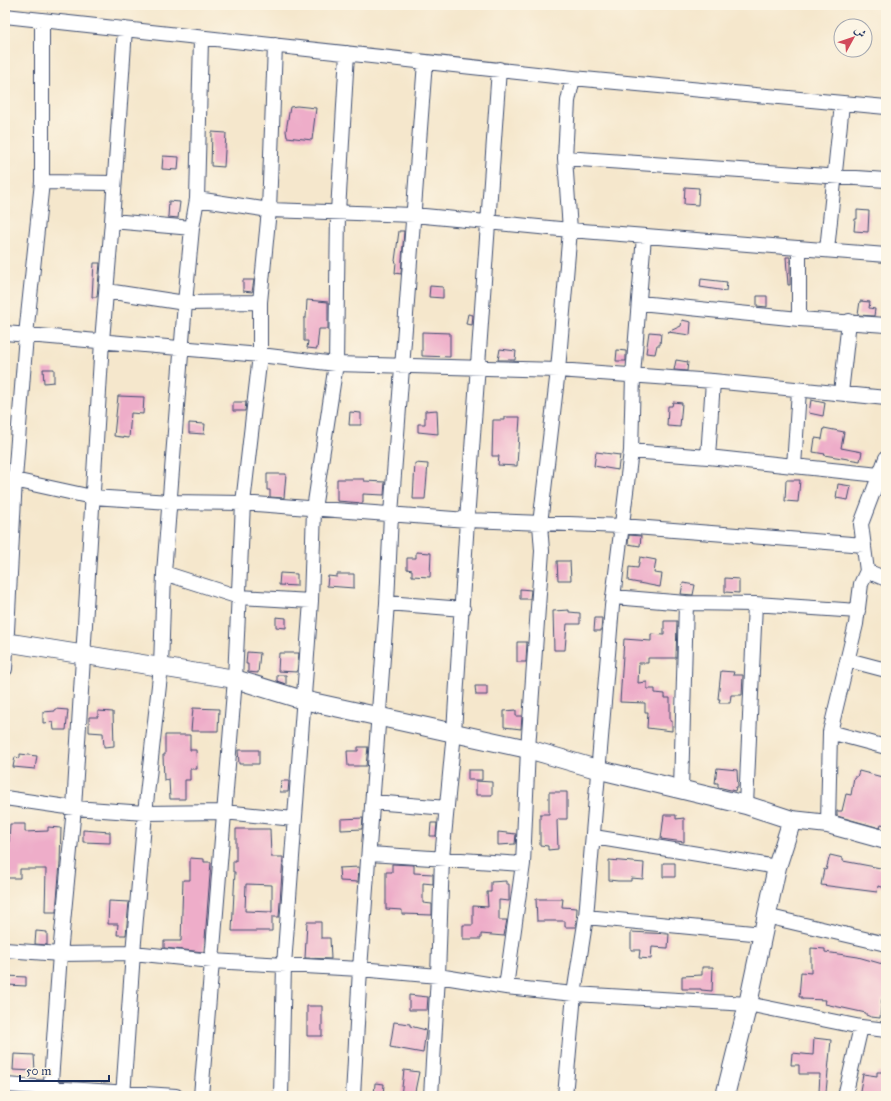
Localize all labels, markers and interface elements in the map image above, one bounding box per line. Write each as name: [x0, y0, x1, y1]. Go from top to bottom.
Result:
north arrow: [833, 18, 873, 58]
text: ش: [852, 24, 869, 40]
scale bar: [20, 1057, 109, 1083]
text: 50 m: [26, 1064, 51, 1078]

